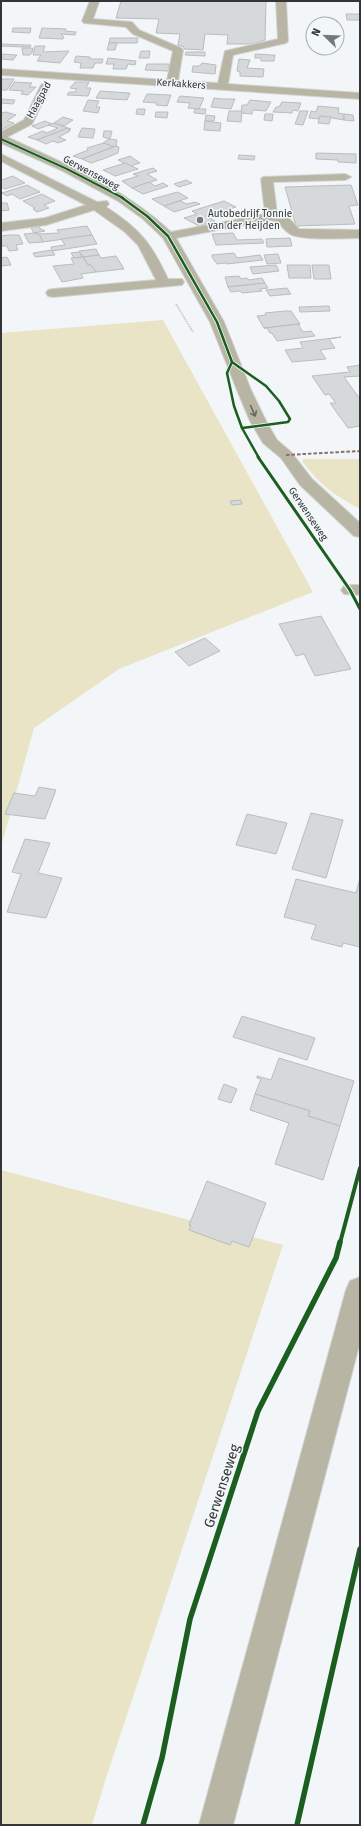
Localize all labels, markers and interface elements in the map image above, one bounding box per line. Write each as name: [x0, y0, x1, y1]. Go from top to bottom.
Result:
north arrow: [305, 16, 345, 56]
text: N: [309, 26, 324, 38]
street label: Kerkakkers: [156, 76, 206, 92]
street label: Haagpad: [24, 80, 54, 120]
street label: Gerwenseweg: [61, 153, 122, 193]
place label: Autobedrijf Tonnie van der Heijden: [208, 208, 292, 232]
marker: Autobedrijf Tonnie van der Heijden: [195, 215, 205, 225]
one-way arrow: [250, 404, 257, 416]
street label: Gerwenseweg: [286, 485, 331, 544]
street label: Gerwenseweg: [200, 1441, 244, 1530]

